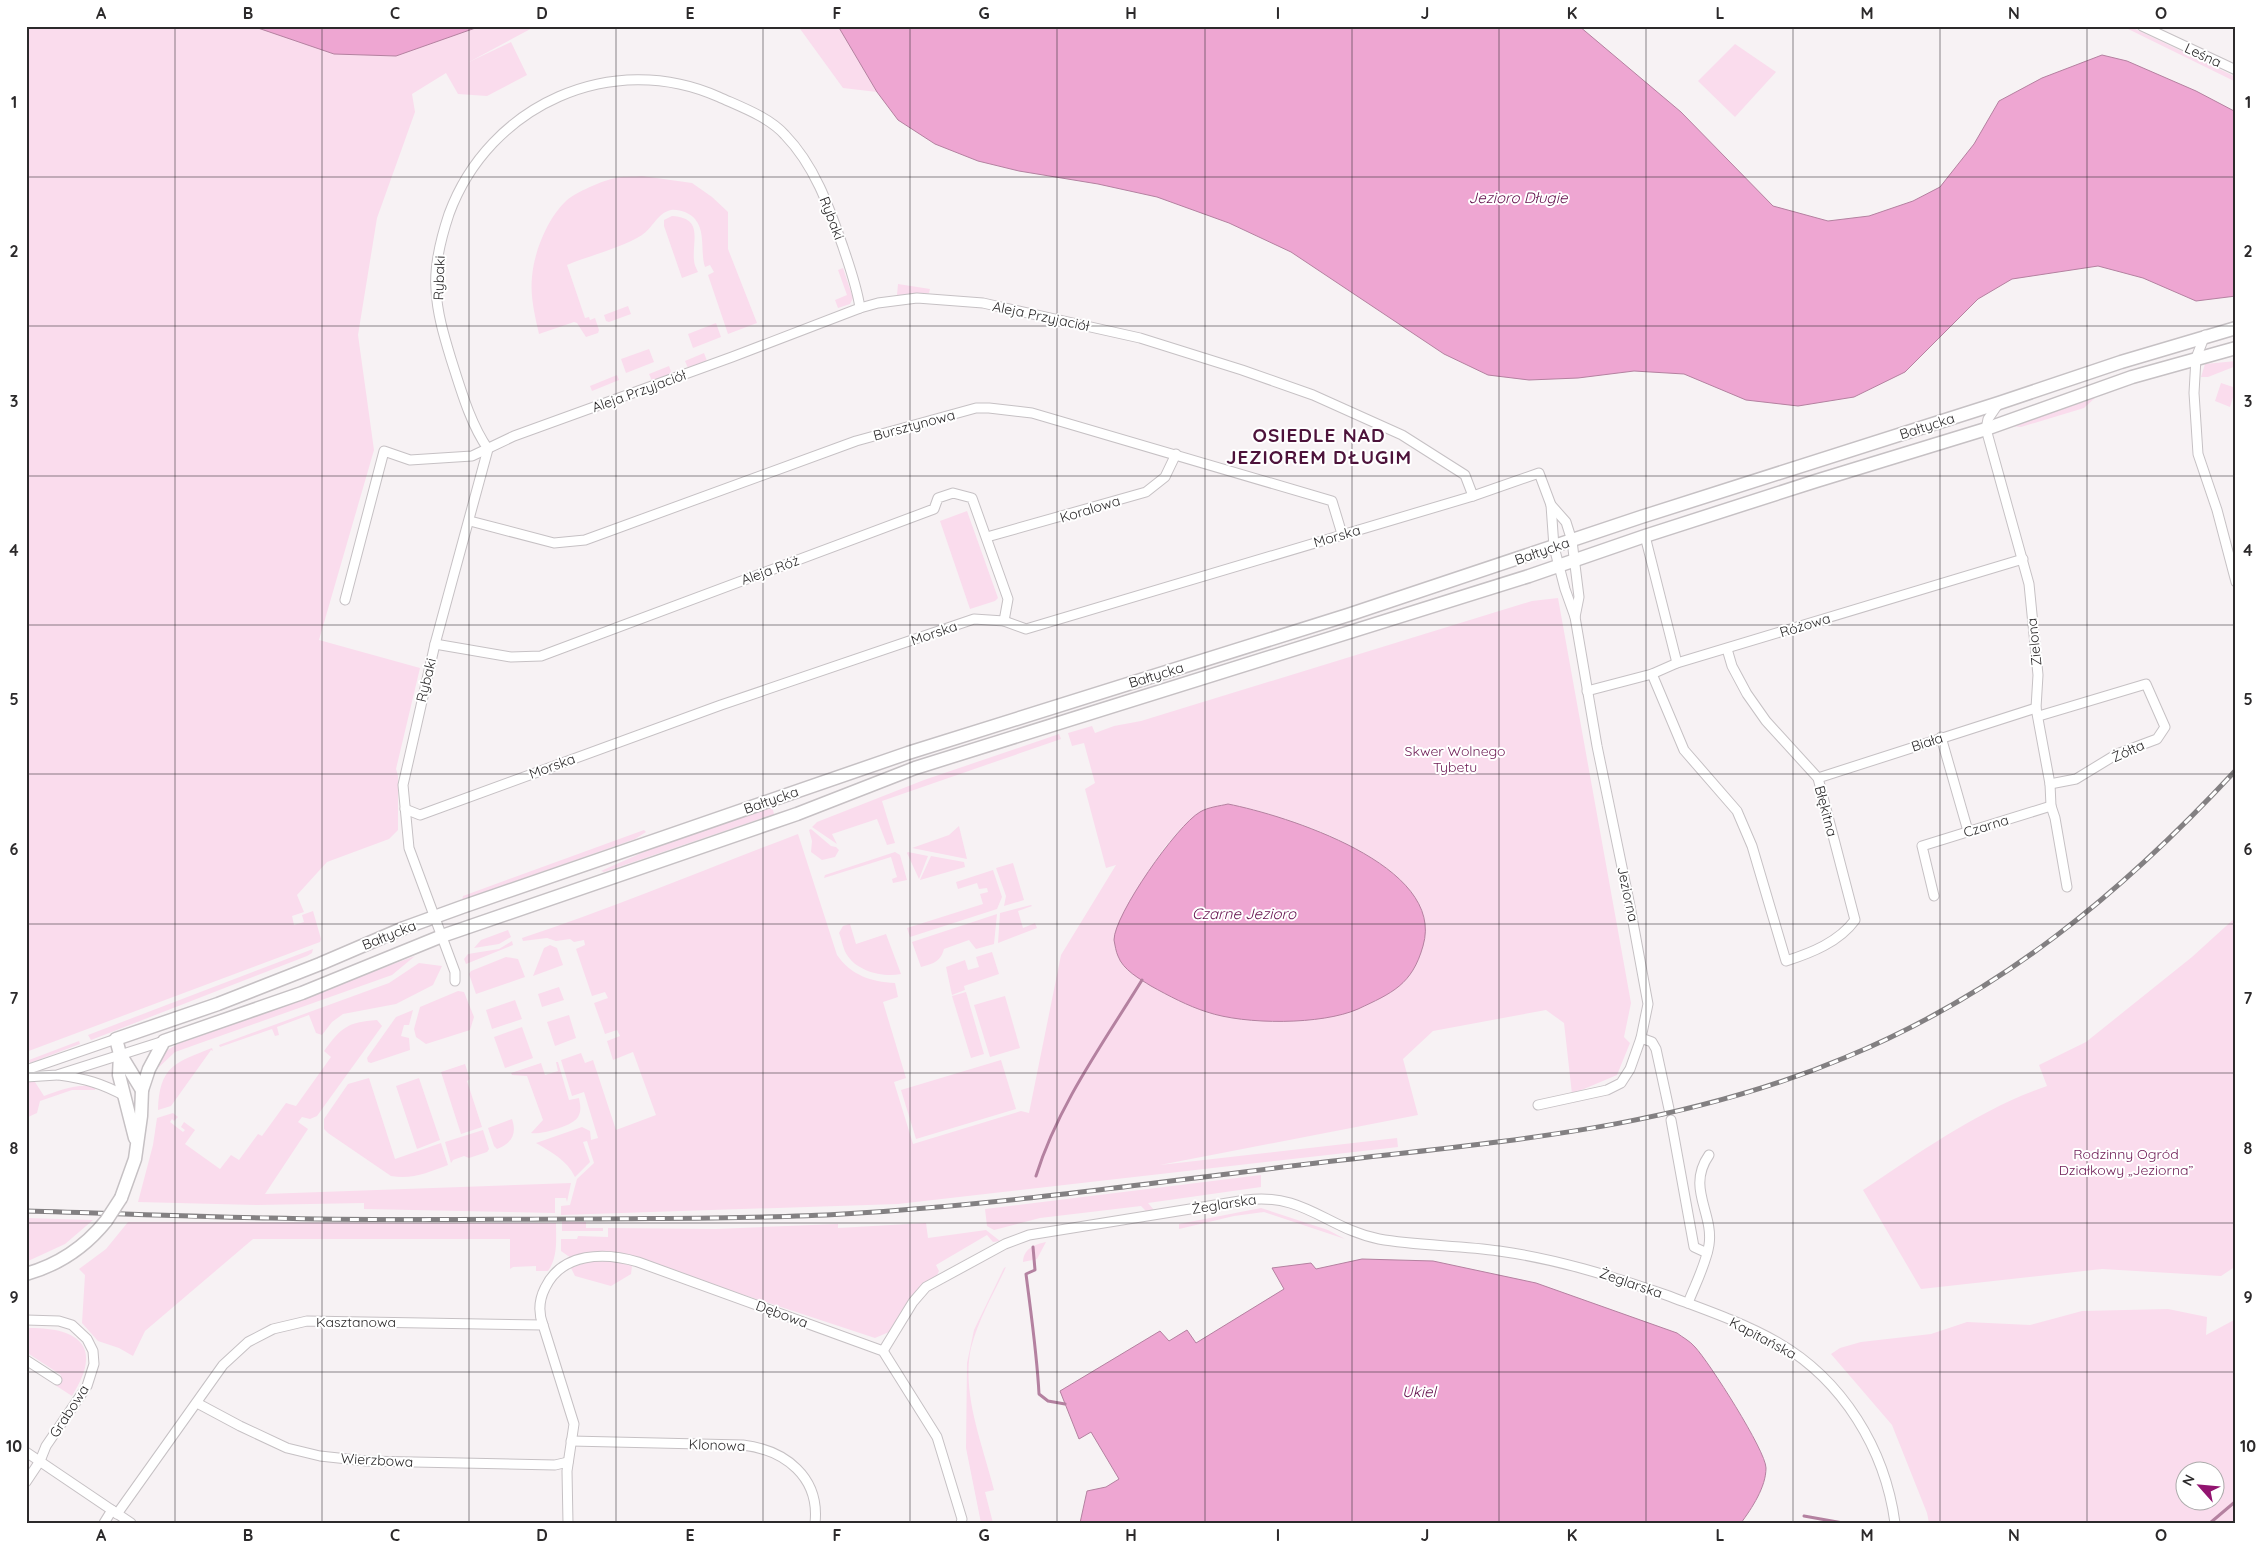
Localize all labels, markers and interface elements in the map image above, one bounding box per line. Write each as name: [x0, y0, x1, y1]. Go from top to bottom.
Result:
text: A: [96, 3, 107, 23]
text: B: [243, 3, 253, 23]
text: C: [390, 3, 400, 23]
text: D: [536, 3, 548, 23]
text: E: [685, 3, 695, 23]
text: F: [833, 3, 842, 23]
text: G: [978, 3, 990, 23]
text: H: [1125, 3, 1137, 23]
text: I: [1276, 3, 1280, 23]
text: J: [1421, 3, 1429, 23]
text: K: [1567, 3, 1577, 23]
text: L: [1716, 3, 1725, 23]
text: M: [1860, 3, 1874, 23]
text: N: [2008, 3, 2020, 23]
text: O: [2155, 3, 2167, 23]
street label: Leśna: [2182, 39, 2224, 71]
text: 1: [11, 92, 17, 112]
text: 1: [2245, 92, 2251, 112]
water label: Jezioro Długie: [1469, 188, 1568, 207]
street label: Rybaki: [816, 194, 848, 242]
text: 2: [9, 241, 19, 261]
text: 2: [2243, 241, 2253, 261]
street label: Rybaki: [429, 255, 449, 301]
street label: Aleja Przyjaciół: [991, 297, 1092, 335]
street label: Aleja Przyjaciół: [590, 365, 689, 416]
text: 3: [10, 391, 18, 411]
text: 3: [2244, 391, 2252, 411]
street label: Bursztynowa: [871, 405, 957, 445]
street label: Bałtycka: [1897, 409, 1957, 443]
district label: OSIEDLE NAD JEZIOREM DŁUGIM: [1226, 423, 1412, 469]
street label: Koralowa: [1058, 491, 1122, 527]
street label: Morska: [1311, 521, 1363, 551]
street label: Bałtycka: [1512, 533, 1572, 569]
text: 4: [9, 540, 19, 560]
text: 4: [2243, 540, 2253, 560]
street label: Aleja Róż: [738, 551, 802, 589]
street label: Różowa: [1777, 609, 1833, 641]
street label: Morska: [908, 617, 960, 649]
street label: Zielona: [2023, 617, 2045, 667]
street label: Rybaki: [412, 656, 440, 704]
street label: Bałtycka: [1126, 658, 1186, 692]
text: 5: [9, 689, 19, 709]
text: 5: [2243, 689, 2253, 709]
street label: Biała: [1909, 728, 1945, 756]
street label: Żółta: [2109, 736, 2147, 766]
park label: Skwer Wolnego Tybetu: [1405, 742, 1505, 776]
street label: Morska: [526, 749, 578, 783]
street label: Bałtycka: [741, 782, 801, 818]
street label: Błękitna: [1811, 784, 1841, 838]
street label: Czarna: [1961, 811, 2011, 841]
text: 6: [10, 839, 19, 859]
text: 6: [2244, 839, 2253, 859]
street label: Jeziorna: [1613, 865, 1643, 923]
water label: Czarne Jezioro: [1192, 904, 1297, 923]
street label: Bałtycka: [359, 916, 419, 954]
text: 7: [10, 988, 19, 1008]
text: 7: [2244, 988, 2253, 1008]
text: 8: [10, 1138, 19, 1158]
text: 8: [2244, 1138, 2253, 1158]
park label: Rodzinny Ogród Działkowy „Jeziorna”: [2059, 1145, 2193, 1179]
street label: Żeglarska: [1190, 1190, 1258, 1218]
street label: Żeglarska: [1597, 1264, 1665, 1302]
text: 9: [9, 1287, 19, 1307]
text: 9: [2243, 1287, 2253, 1307]
street label: Dębowa: [753, 1296, 811, 1332]
street label: Kasztanowa: [316, 1313, 396, 1331]
street label: Kapitańska: [1726, 1313, 1800, 1363]
street label: Grabowa: [45, 1381, 93, 1441]
water label: Ukiel: [1402, 1382, 1437, 1401]
street label: Klonowa: [688, 1435, 746, 1455]
text: 10: [6, 1436, 22, 1456]
text: 10: [2240, 1436, 2256, 1456]
street label: Wierzbowa: [340, 1449, 414, 1471]
north arrow: [2174, 1462, 2224, 1512]
text: N: [2178, 1471, 2199, 1489]
text: A: [96, 1525, 107, 1545]
text: B: [243, 1525, 253, 1545]
text: C: [390, 1525, 400, 1545]
text: D: [536, 1525, 548, 1545]
text: E: [685, 1525, 695, 1545]
text: F: [833, 1525, 842, 1545]
text: G: [978, 1525, 990, 1545]
text: H: [1125, 1525, 1137, 1545]
text: I: [1276, 1525, 1280, 1545]
text: J: [1421, 1525, 1429, 1545]
text: K: [1567, 1525, 1577, 1545]
text: L: [1716, 1525, 1725, 1545]
text: M: [1860, 1525, 1874, 1545]
text: N: [2008, 1525, 2020, 1545]
text: O: [2155, 1525, 2167, 1545]

